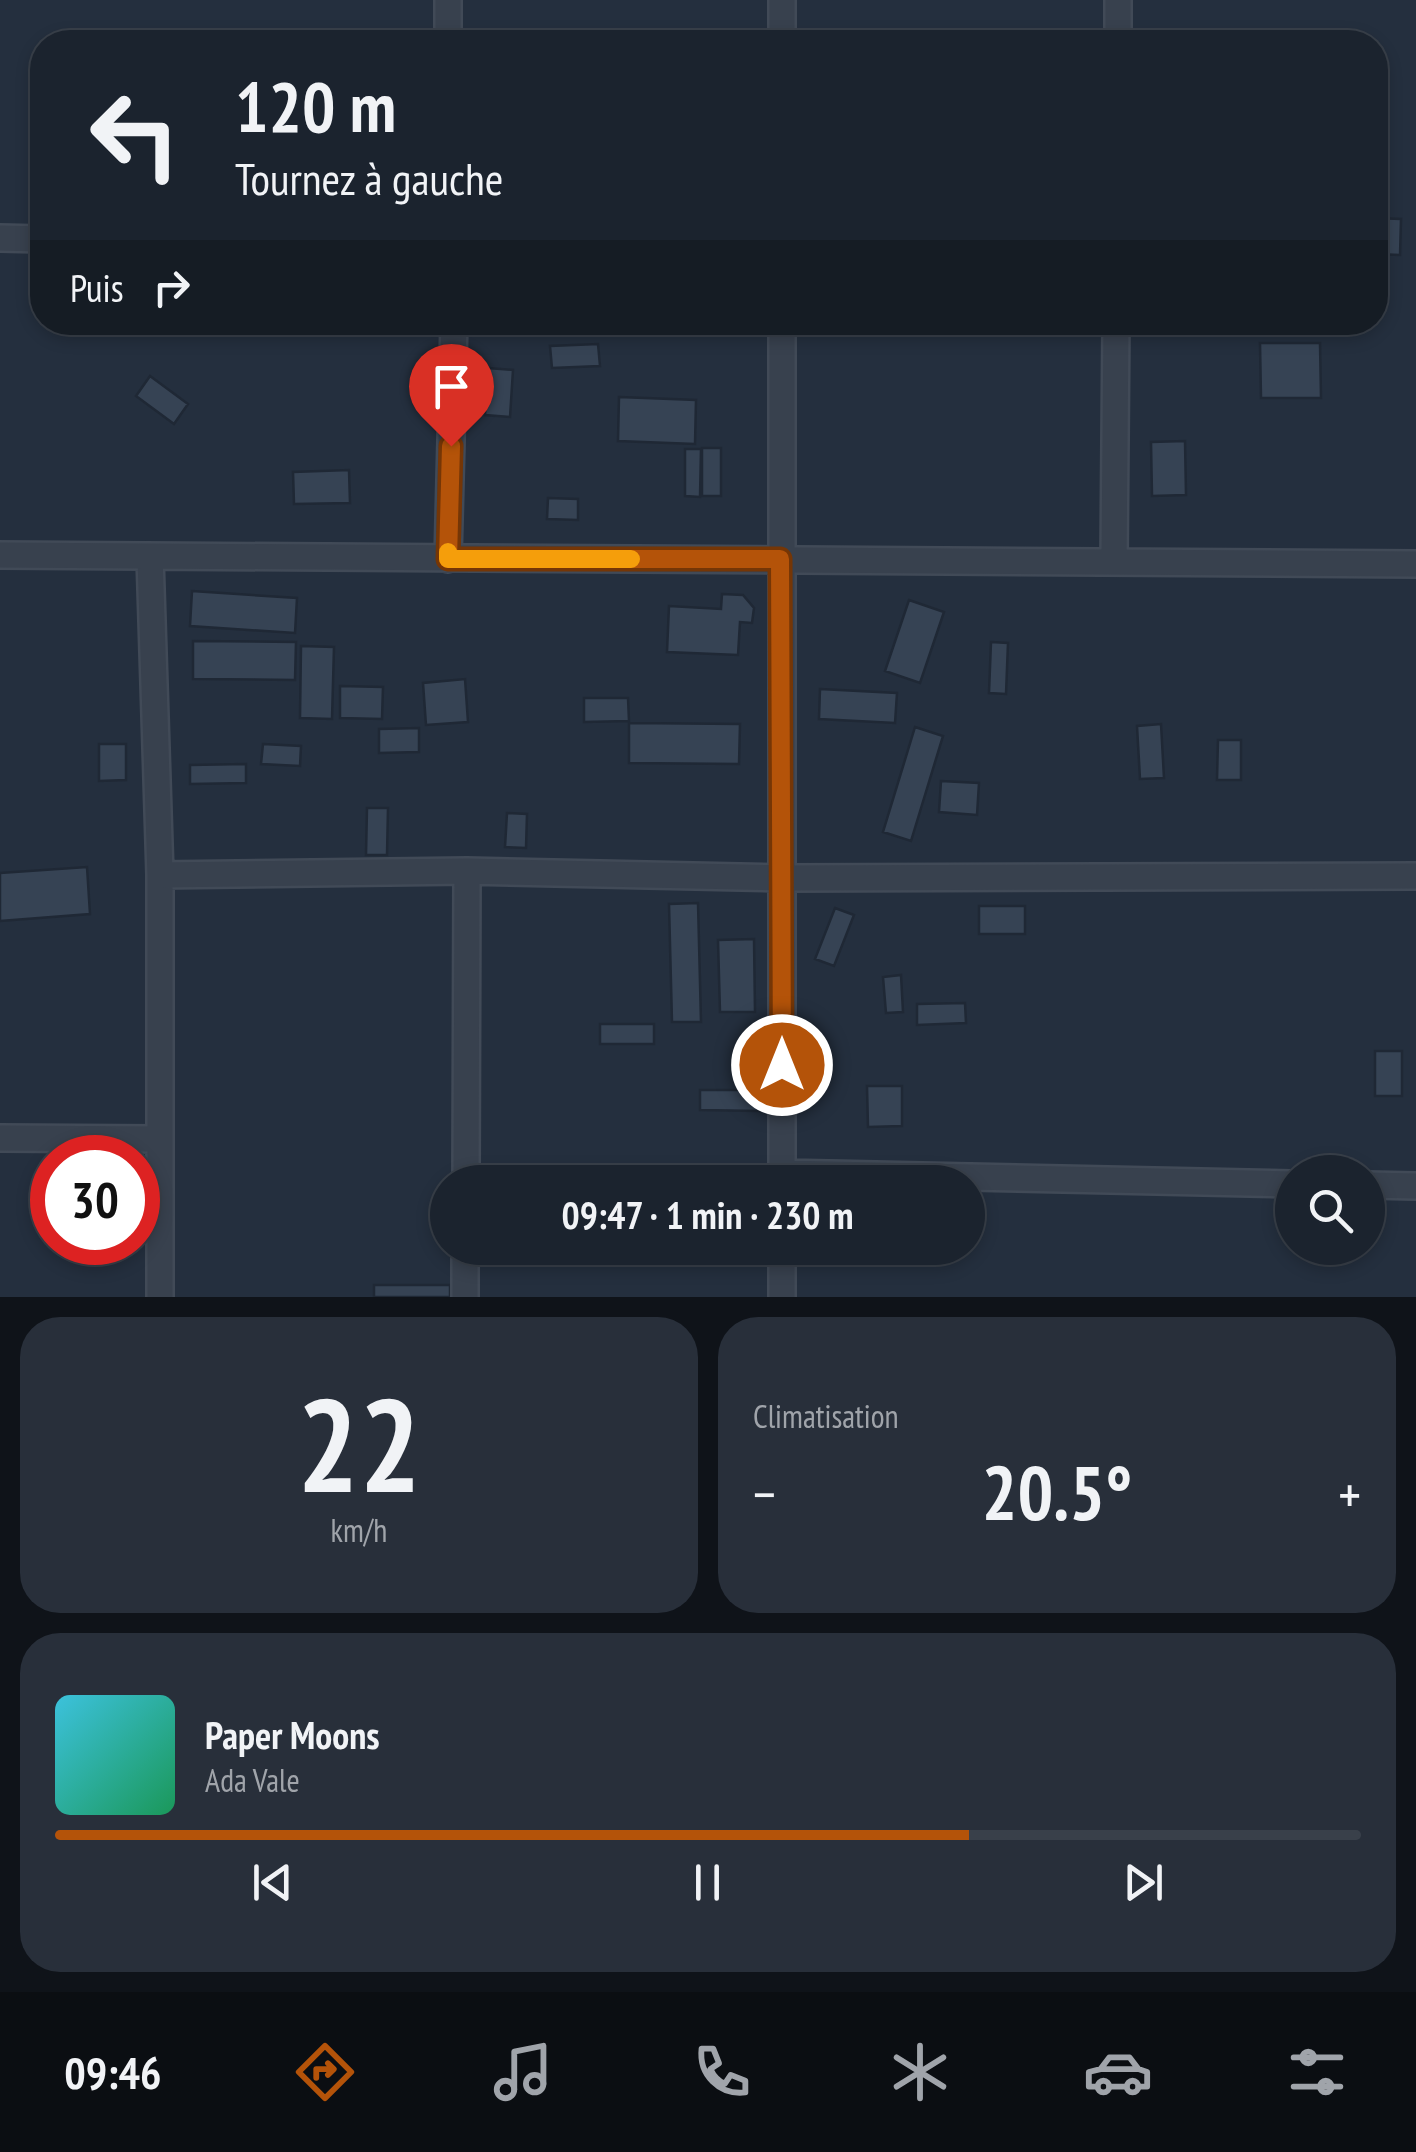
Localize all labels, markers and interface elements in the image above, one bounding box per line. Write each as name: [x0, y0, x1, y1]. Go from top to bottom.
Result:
text: 120 m: [235, 61, 396, 151]
icon: left: [70, 70, 200, 200]
text: Tournez à gauche: [235, 149, 503, 207]
icon: right: [144, 260, 199, 315]
text: Puis: [70, 263, 124, 312]
pin: [409, 344, 494, 447]
icon: arrive: [424, 359, 479, 414]
position arrow: [730, 1013, 834, 1117]
speed limit sign: 30: [30, 1135, 160, 1265]
map controls: [1275, 1155, 1385, 1265]
button: search: [1275, 1155, 1385, 1265]
text: 09:47 · 1 min · 230 m: [561, 1190, 854, 1239]
text: 22: [297, 1360, 421, 1528]
text: Climatisation: [753, 1395, 899, 1437]
text: 20.5°: [982, 1444, 1132, 1541]
text: −: [753, 1458, 776, 1529]
text: +: [1338, 1458, 1361, 1529]
text: km/h: [331, 1509, 387, 1551]
text: Paper Moons: [205, 1710, 380, 1759]
text: Ada Vale: [205, 1759, 300, 1801]
icon: previous: [245, 1855, 300, 1910]
icon: pause: [680, 1855, 735, 1910]
icon: next: [1116, 1855, 1171, 1910]
icon: directions: [290, 2037, 360, 2107]
icon: music: [488, 2037, 558, 2107]
icon: phone: [687, 2037, 757, 2107]
icon: climate: [885, 2037, 955, 2107]
icon: car: [1083, 2037, 1153, 2107]
icon: filters: [1282, 2037, 1352, 2107]
text: 09:46: [64, 2043, 162, 2101]

